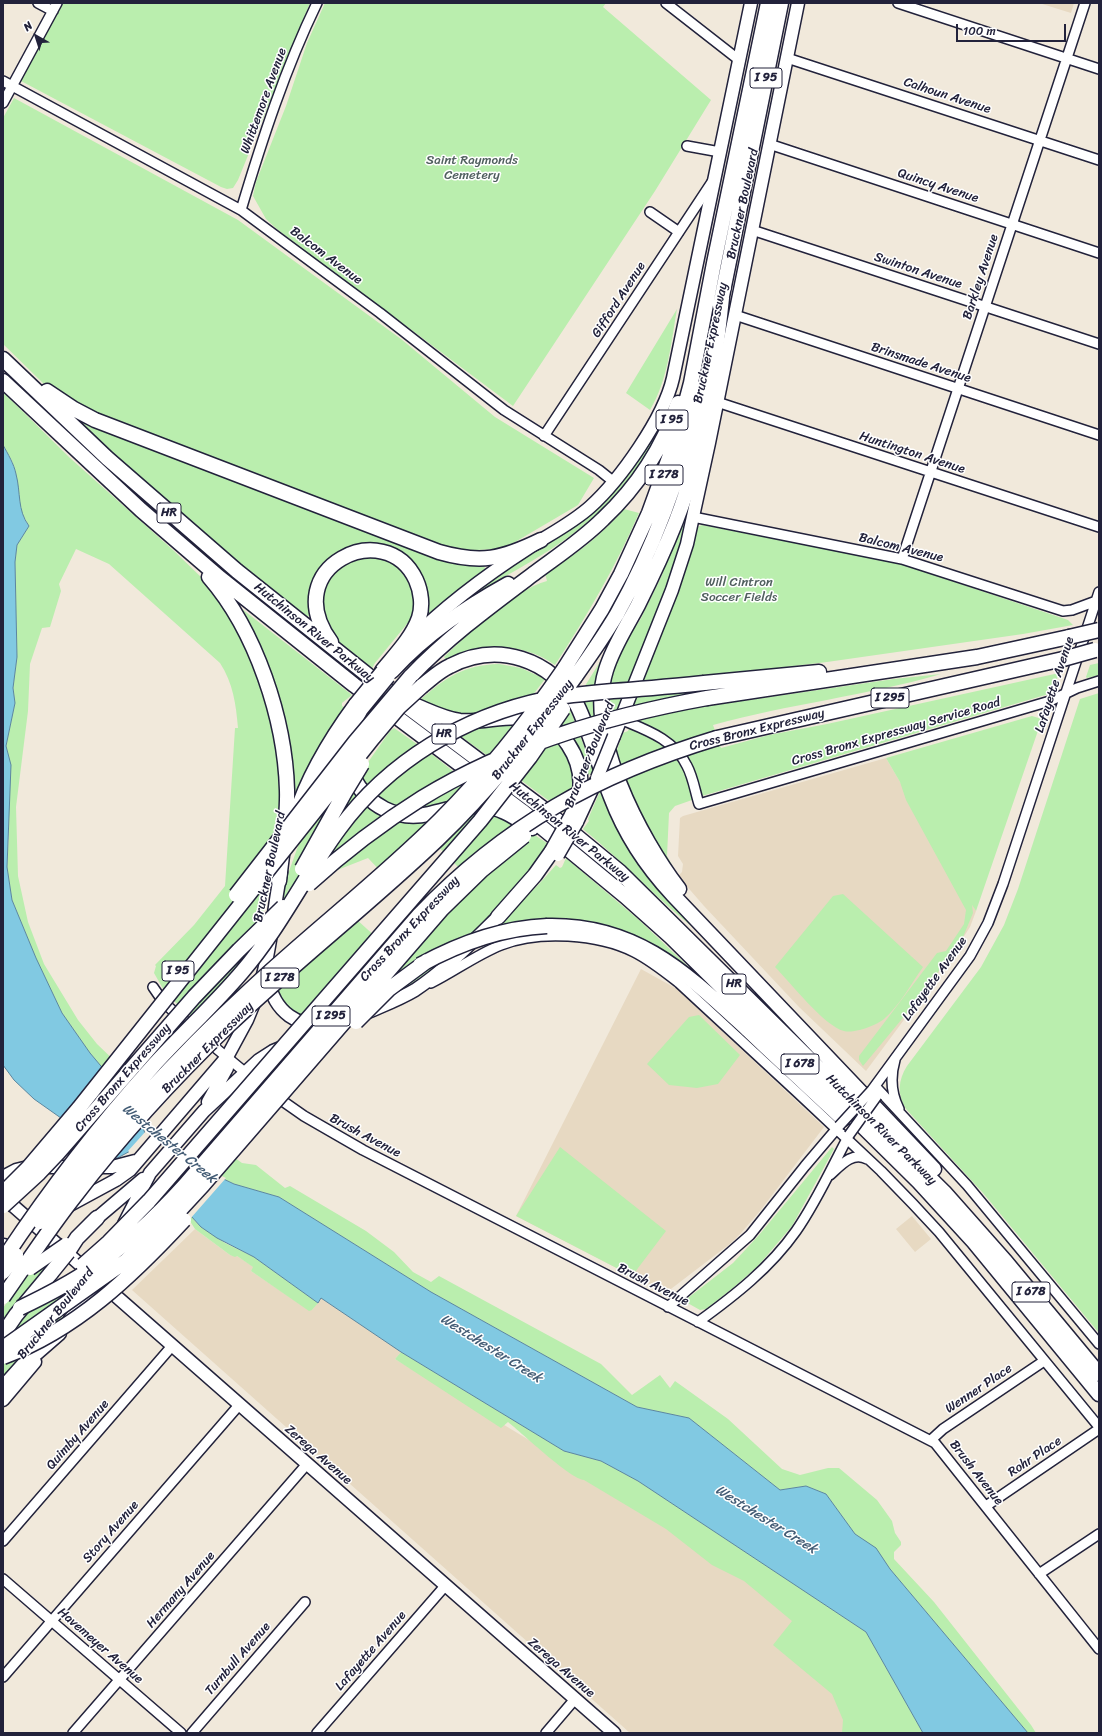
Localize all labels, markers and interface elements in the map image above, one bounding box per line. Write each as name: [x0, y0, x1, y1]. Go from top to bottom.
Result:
north arrow: [16, 16, 56, 56]
scale bar: [958, 16, 1068, 42]
text: N: [19, 17, 37, 36]
text: 100 m: [963, 20, 996, 42]
street label: Whittemore Avenue: [238, 46, 290, 156]
road number: I 95: [750, 68, 782, 88]
street label: Calhoun Avenue: [901, 75, 993, 117]
street label: Bruckner Boulevard: [724, 147, 762, 261]
park label: Saint Raymonds Cemetery: [426, 153, 518, 184]
street label: Quincy Avenue: [896, 166, 980, 206]
street label: Balcom Avenue: [287, 224, 365, 288]
street label: Barkley Avenue: [960, 232, 1002, 322]
street label: Swinton Avenue: [872, 249, 964, 293]
street label: Gifford Avenue: [589, 259, 649, 341]
street label: Bruckner Expressway: [691, 281, 731, 405]
street label: Brinsmade Avenue: [869, 340, 973, 386]
road number: I 95: [656, 410, 688, 430]
street label: Huntington Avenue: [857, 429, 967, 477]
road number: I 278: [645, 465, 683, 485]
road number: HR: [157, 503, 181, 523]
street label: Balcom Avenue: [857, 530, 945, 566]
park label: Will Cintron Soccer Fields: [701, 575, 777, 606]
street label: Hutchinson River Parkway: [251, 580, 377, 686]
street label: Lafayette Avenue: [1032, 635, 1078, 735]
street label: Bruckner Expressway: [489, 677, 577, 783]
road number: I 295: [871, 688, 909, 708]
street label: Cross Bronx Expressway Service Road: [790, 695, 1002, 769]
street label: Bruckner Boulevard: [562, 700, 618, 810]
street label: Cross Bronx Expressway: [688, 706, 826, 754]
road number: HR: [432, 724, 456, 744]
street label: Hutchinson River Parkway: [506, 779, 632, 885]
street label: Bruckner Boulevard: [251, 810, 289, 924]
street label: Cross Bronx Expressway: [357, 873, 463, 985]
street label: Lafayette Avenue: [899, 934, 971, 1024]
road number: I 95: [162, 961, 194, 981]
road number: I 278: [261, 968, 299, 988]
road number: HR: [722, 974, 746, 994]
street label: Bruckner Expressway: [159, 999, 257, 1097]
road number: I 295: [312, 1006, 350, 1026]
street label: Cross Bronx Expressway: [72, 1020, 174, 1136]
road number: I 678: [781, 1054, 819, 1074]
street label: Hutchinson River Parkway: [822, 1071, 940, 1189]
water label: Westchester Creek: [118, 1101, 220, 1187]
street label: Brush Avenue: [327, 1111, 403, 1161]
street label: Brush Avenue: [615, 1260, 691, 1310]
street label: Bruckner Boulevard: [14, 1265, 98, 1363]
road number: I 678: [1012, 1282, 1050, 1302]
water label: Westchester Creek: [437, 1311, 545, 1387]
street label: Wenner Place: [943, 1361, 1015, 1417]
street label: Quimby Avenue: [43, 1397, 113, 1473]
street label: Zerega Avenue: [281, 1422, 355, 1488]
street label: Rohr Place: [1005, 1433, 1065, 1481]
street label: Brush Avenue: [946, 1437, 1006, 1509]
water label: Westchester Creek: [712, 1482, 820, 1558]
street label: Story Avenue: [80, 1498, 142, 1566]
street label: Hermany Avenue: [143, 1549, 219, 1631]
street label: Havemeyer Avenue: [54, 1605, 146, 1687]
street label: Lafayette Avenue: [332, 1608, 410, 1694]
street label: Turnbull Avenue: [202, 1619, 274, 1699]
street label: Zerega Avenue: [524, 1635, 598, 1701]

